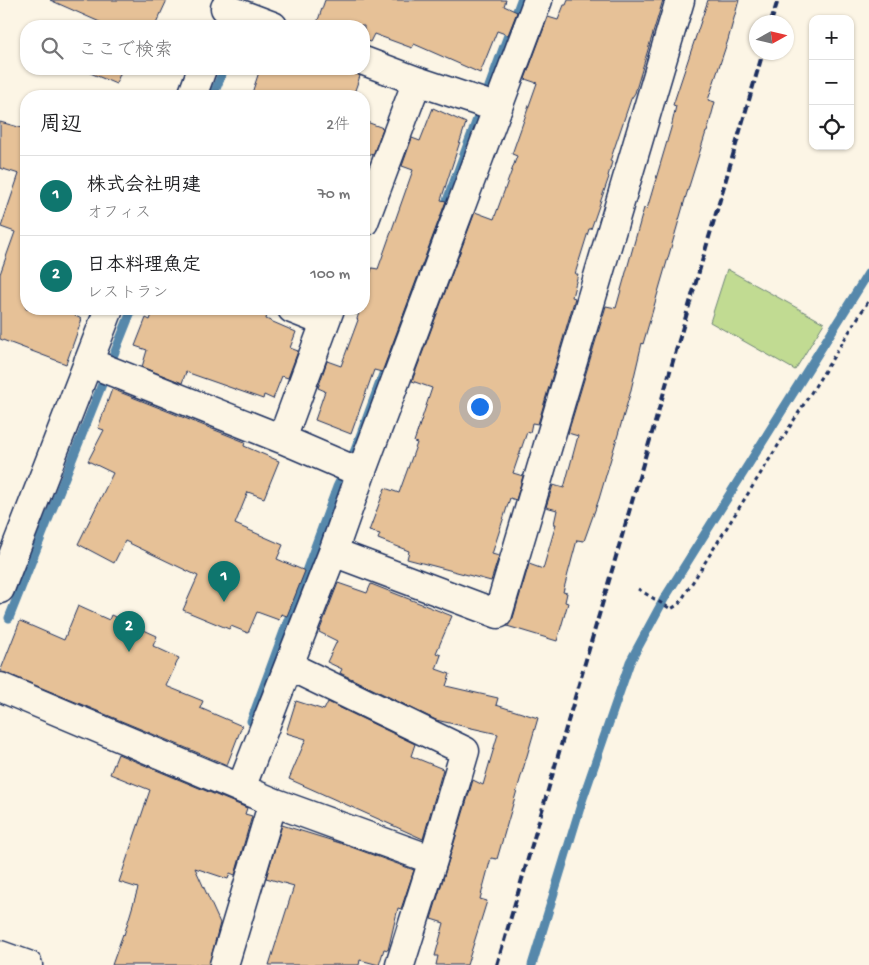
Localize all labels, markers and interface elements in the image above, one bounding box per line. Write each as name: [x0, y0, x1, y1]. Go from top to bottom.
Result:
north arrow: [749, 15, 794, 60]
map controls: [809, 15, 854, 150]
button: +: [809, 15, 854, 60]
search box: [20, 20, 370, 75]
icon: search: [38, 34, 66, 62]
text: ここで検索: [78, 40, 173, 63]
button: −: [809, 60, 854, 105]
button: locate: [809, 105, 854, 150]
text: 周辺: [40, 114, 82, 139]
text: 2件: [326, 117, 350, 136]
text: 株式会社明建: [87, 175, 201, 198]
text: 1: [53, 186, 59, 205]
text: 70 m: [317, 186, 350, 205]
text: オフィス: [87, 205, 151, 224]
text: 日本料理魚定: [87, 255, 201, 278]
text: 2: [52, 266, 60, 285]
text: 100 m: [310, 266, 350, 285]
text: レストラン: [87, 285, 168, 304]
your location: [467, 394, 493, 420]
pin: 1: [208, 561, 240, 602]
pin: 2: [113, 611, 145, 652]

